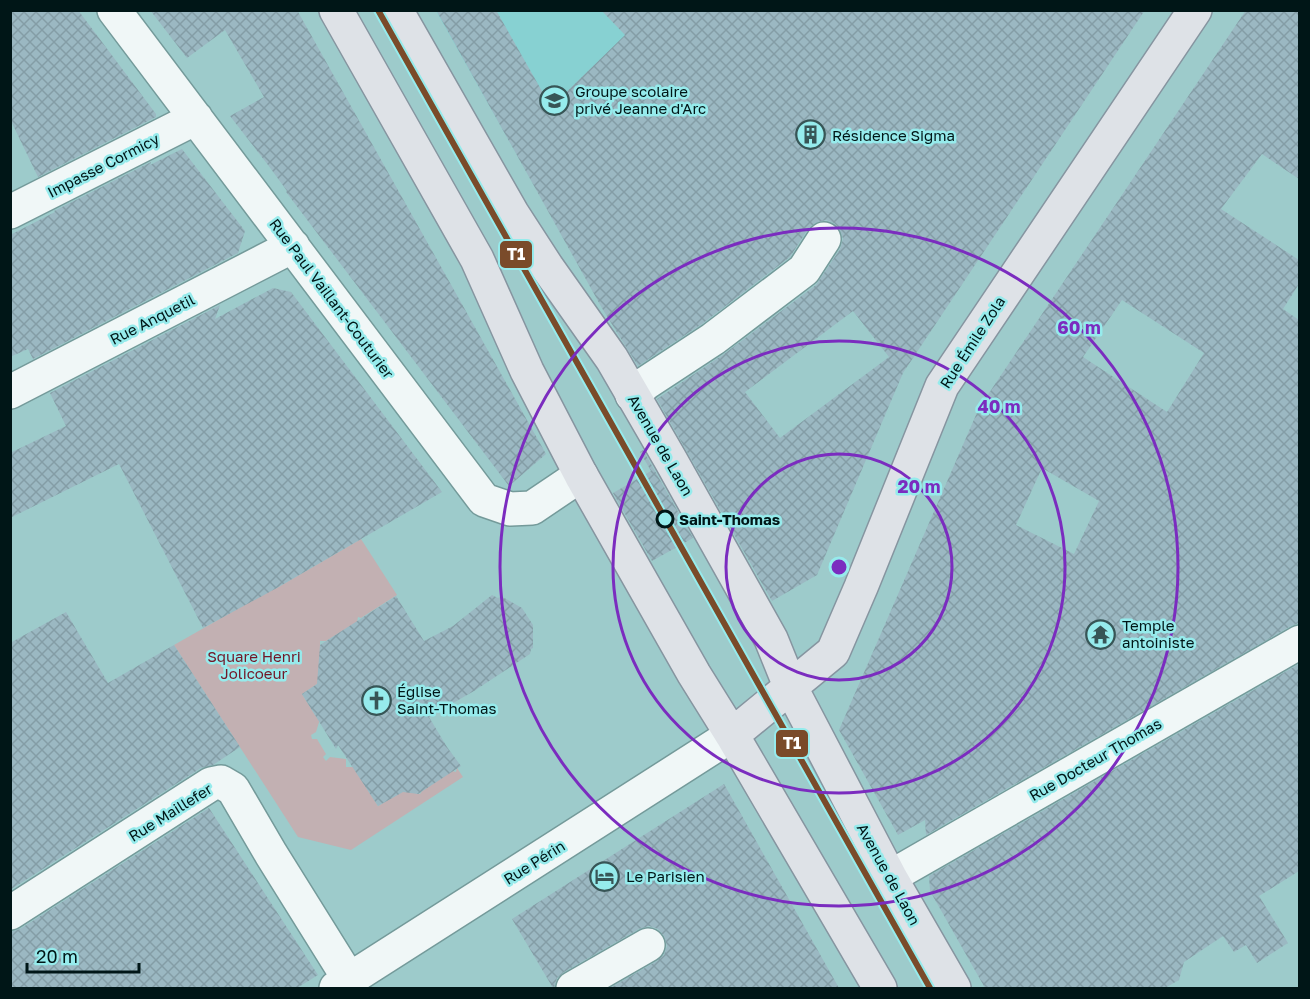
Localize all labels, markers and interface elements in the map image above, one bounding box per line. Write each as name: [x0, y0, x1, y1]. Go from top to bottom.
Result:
place label: Groupe scolaire privé Jeanne d'Arc: [575, 82, 706, 117]
school or university icon: Groupe scolaire privé Jeanne d'Arc: [538, 84, 570, 116]
building icon: Résidence Sigma: [795, 119, 827, 151]
place label: Résidence Sigma: [832, 126, 955, 144]
street label: Impasse Cormicy: [44, 129, 162, 201]
street label: Rue Paul Vaillant-Couturier: [266, 215, 398, 381]
line badge: T1: [499, 240, 533, 269]
text: T1: [507, 244, 525, 264]
street label: Rue Anquetil: [107, 290, 197, 348]
street label: Rue Émile Zola: [936, 293, 1008, 391]
text: 60 m: [1057, 316, 1101, 338]
street label: Avenue de Laon: [625, 391, 697, 499]
text: 40 m: [977, 395, 1021, 417]
text: 20 m: [898, 475, 940, 497]
marker: Saint-Thomas: [656, 510, 674, 528]
place label: Saint-Thomas: [679, 510, 780, 528]
centre of rings: [829, 557, 849, 577]
place label: Temple antoiniste: [1122, 616, 1195, 651]
temple icon: Temple antoiniste: [1085, 618, 1117, 650]
park label: Square Henri Jolicoeur: [207, 647, 301, 682]
place label: Église Saint-Thomas: [397, 682, 496, 717]
church icon: Église Saint-Thomas: [360, 684, 392, 716]
street label: Rue Docteur Thomas: [1026, 714, 1164, 804]
line badge: T1: [775, 729, 809, 758]
text: T1: [783, 733, 801, 753]
street label: Rue Maillefer: [125, 779, 215, 845]
street label: Avenue de Laon: [854, 820, 924, 928]
street label: Rue Périn: [500, 836, 568, 888]
hotel icon: Le Parisien: [589, 860, 621, 892]
place label: Le Parisien: [626, 867, 705, 885]
scale bar: [27, 936, 140, 974]
text: 20 m: [36, 945, 78, 967]

